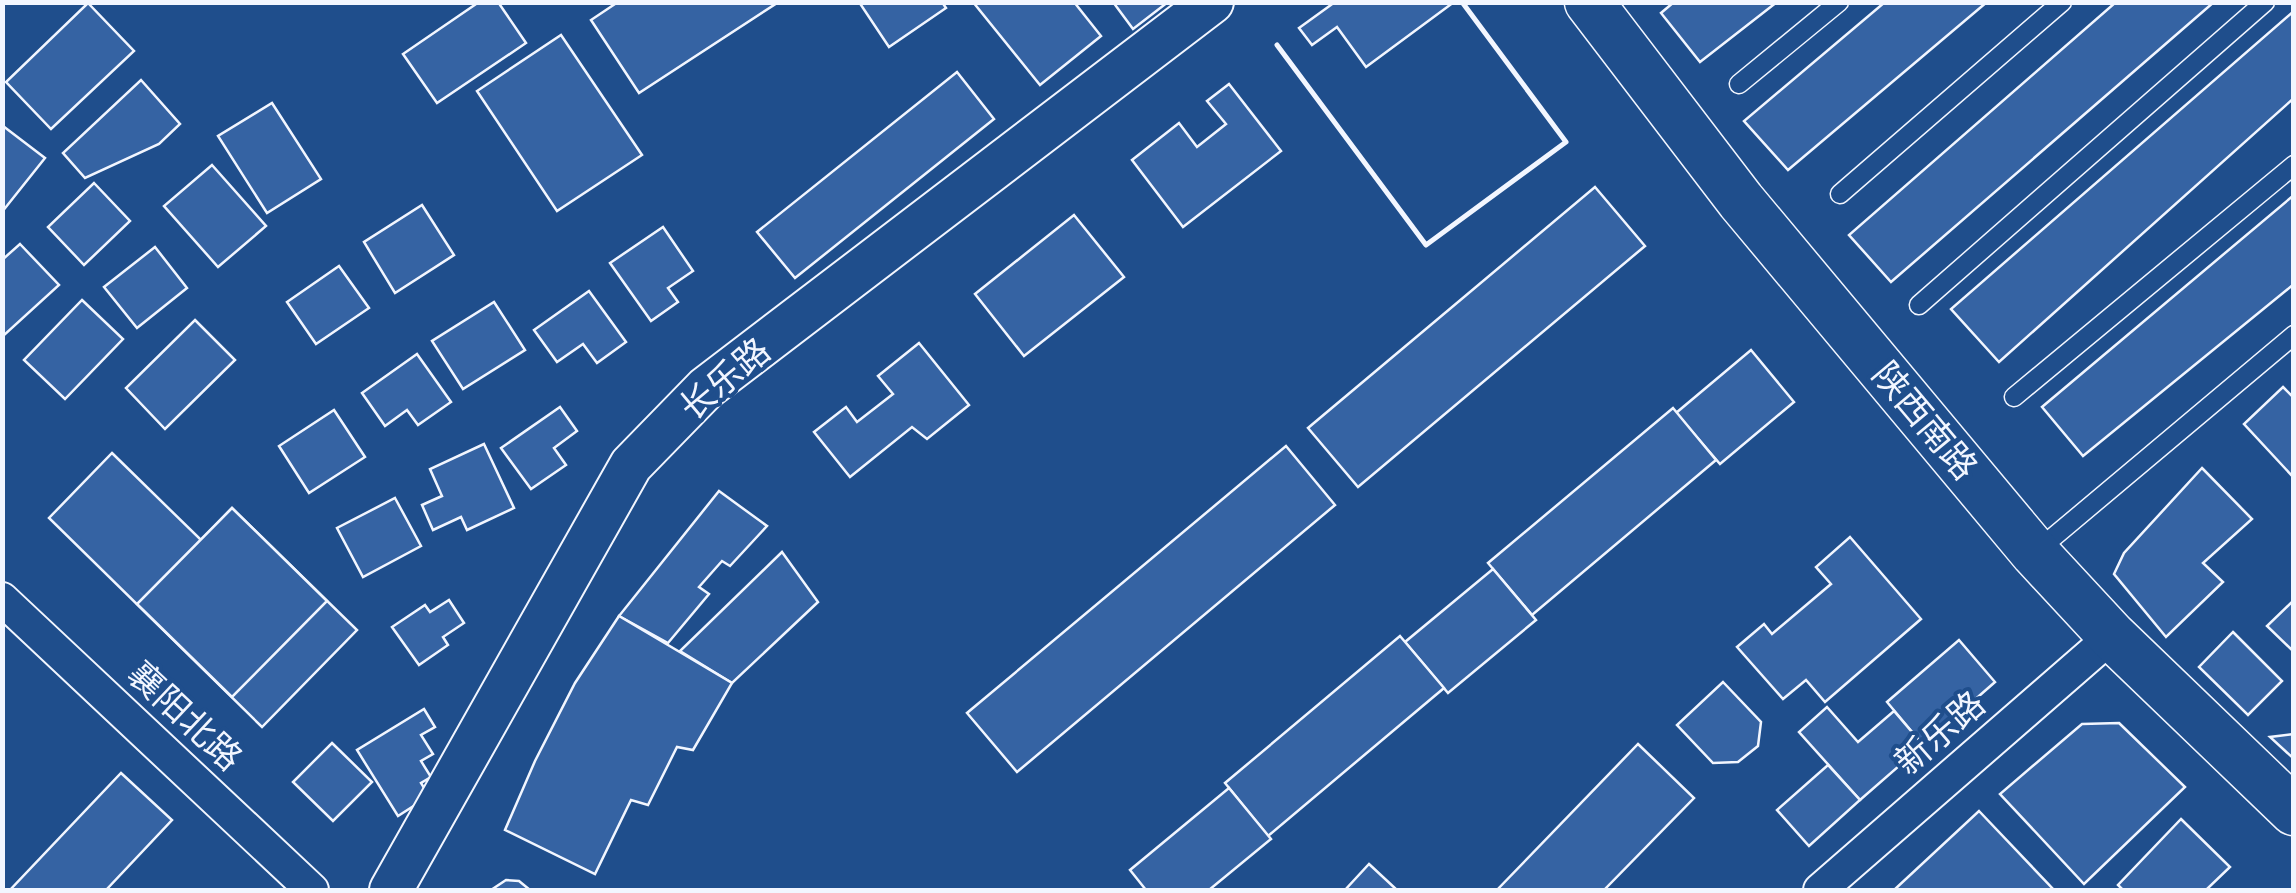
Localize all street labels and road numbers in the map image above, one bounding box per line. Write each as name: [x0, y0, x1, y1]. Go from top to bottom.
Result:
street label: 长乐路: [673, 331, 777, 427]
street label: 陕西南路: [1865, 356, 1984, 487]
street label: 襄阳北路: [121, 655, 248, 778]
street label: 新乐路: [1889, 685, 1992, 782]

